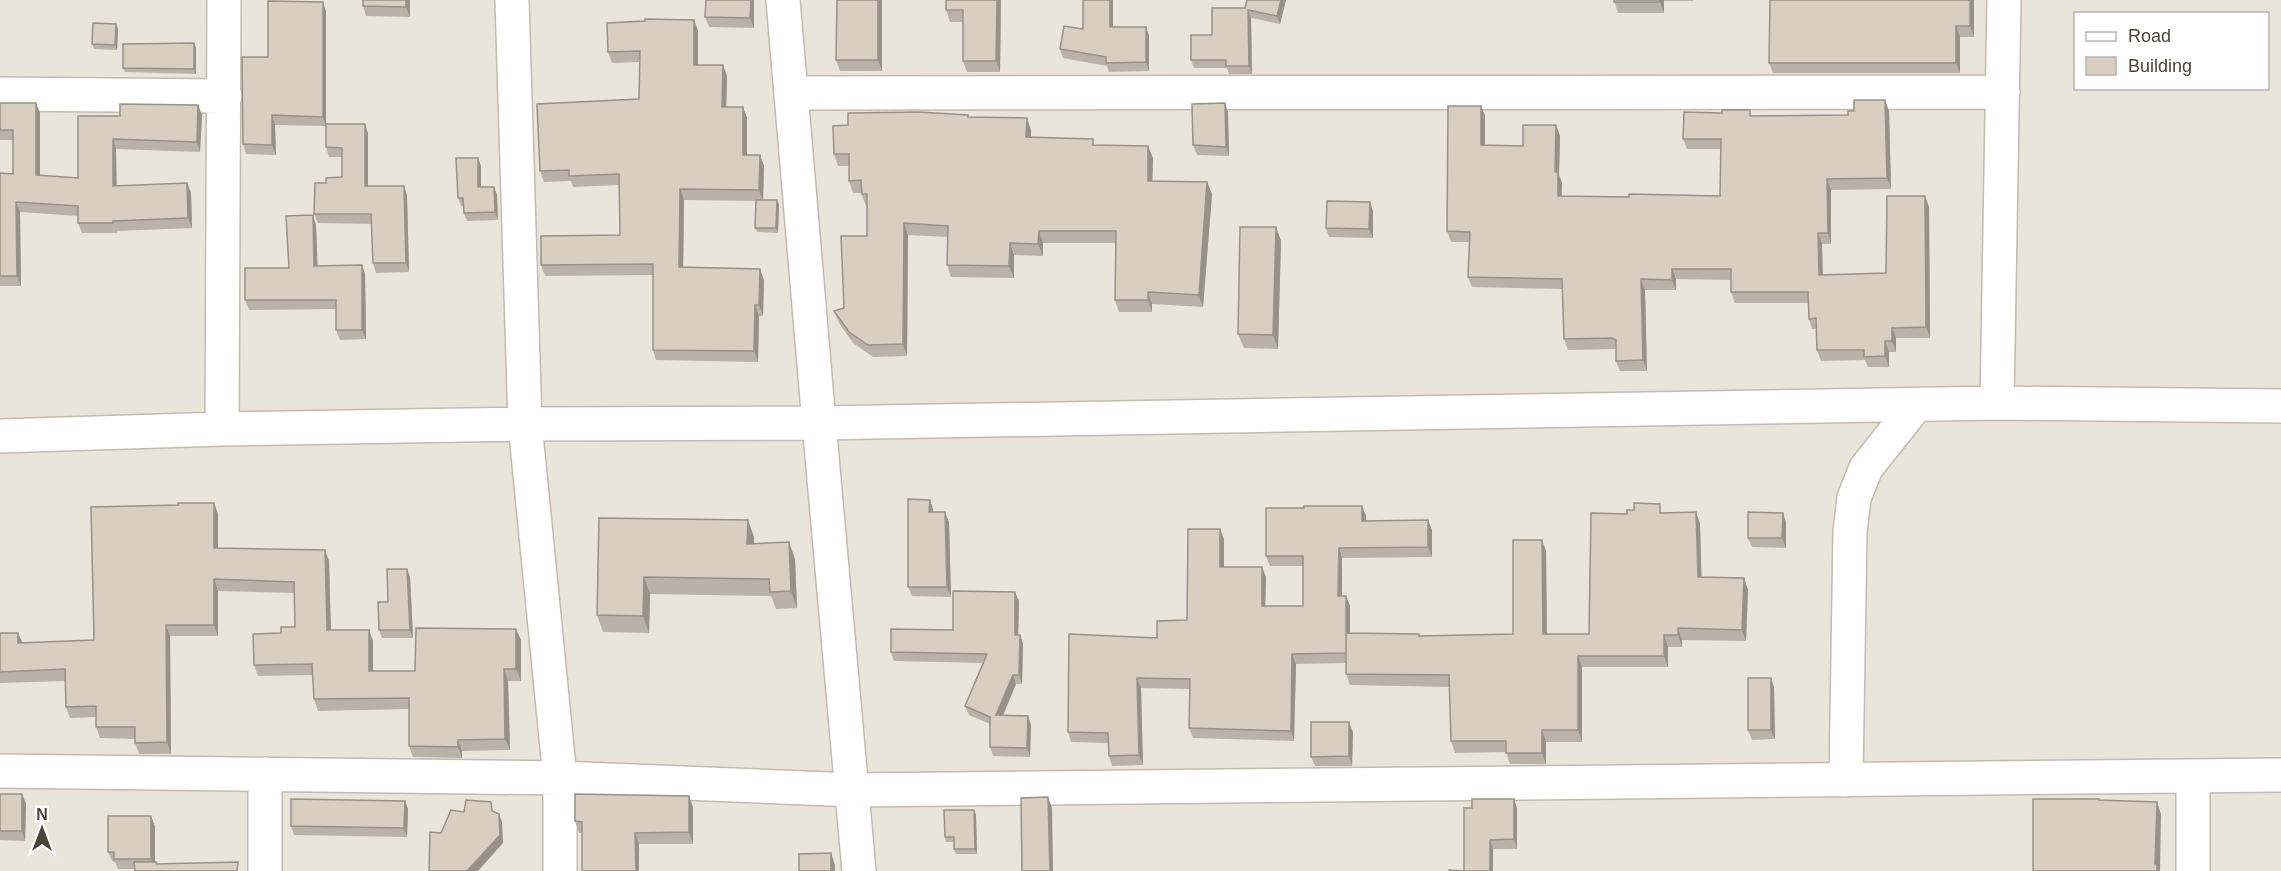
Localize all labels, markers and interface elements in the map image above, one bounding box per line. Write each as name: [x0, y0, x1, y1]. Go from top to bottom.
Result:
legend: [2074, 12, 2269, 90]
text: Road: [2128, 26, 2171, 46]
text: Building: [2128, 56, 2192, 76]
north arrow: [12, 799, 72, 859]
text: N: [36, 806, 48, 823]

